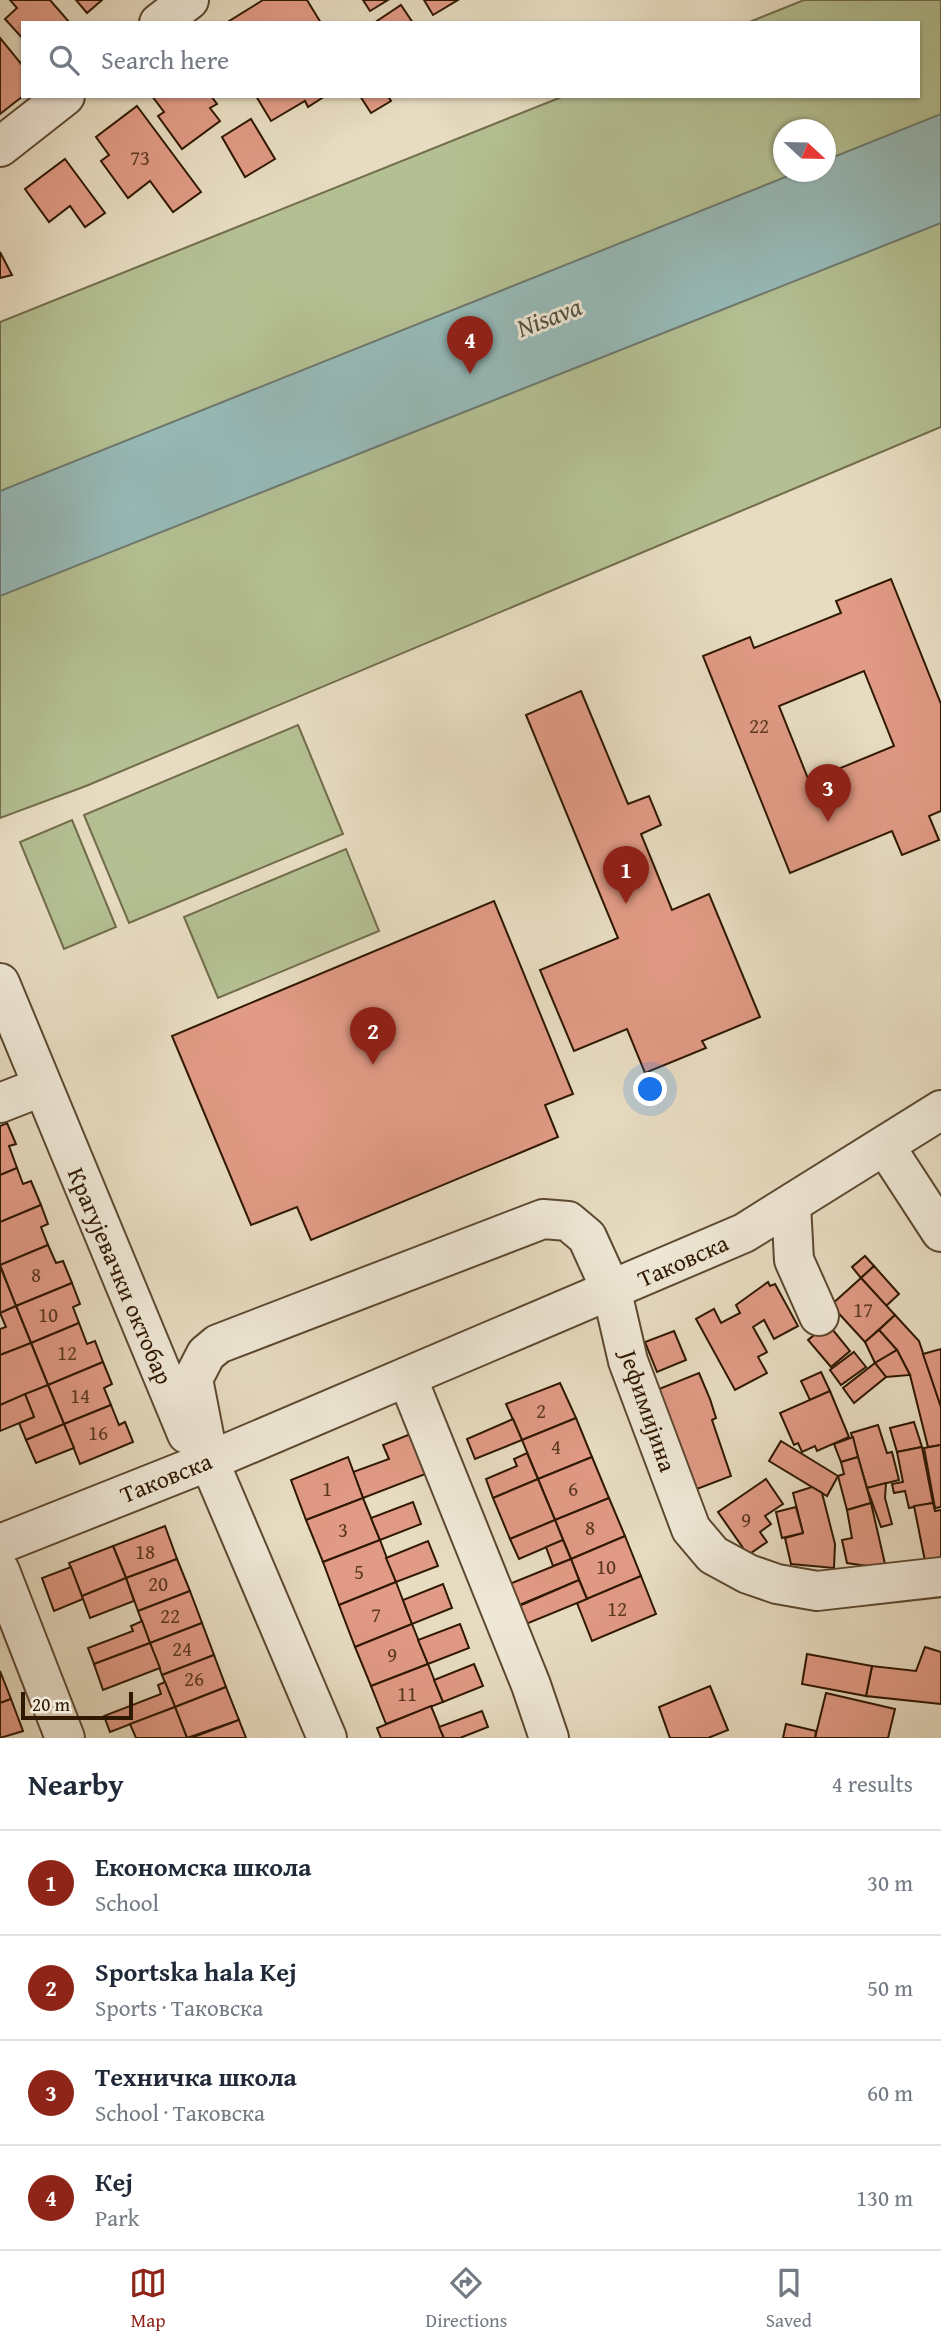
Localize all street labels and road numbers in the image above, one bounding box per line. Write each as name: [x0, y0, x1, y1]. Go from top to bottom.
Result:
street label: Крагујевачки октобар: [59, 1162, 182, 1390]
street label: Таковска: [632, 1225, 734, 1296]
street label: Јефимијина: [610, 1342, 686, 1477]
street label: Таковска: [115, 1443, 217, 1512]

